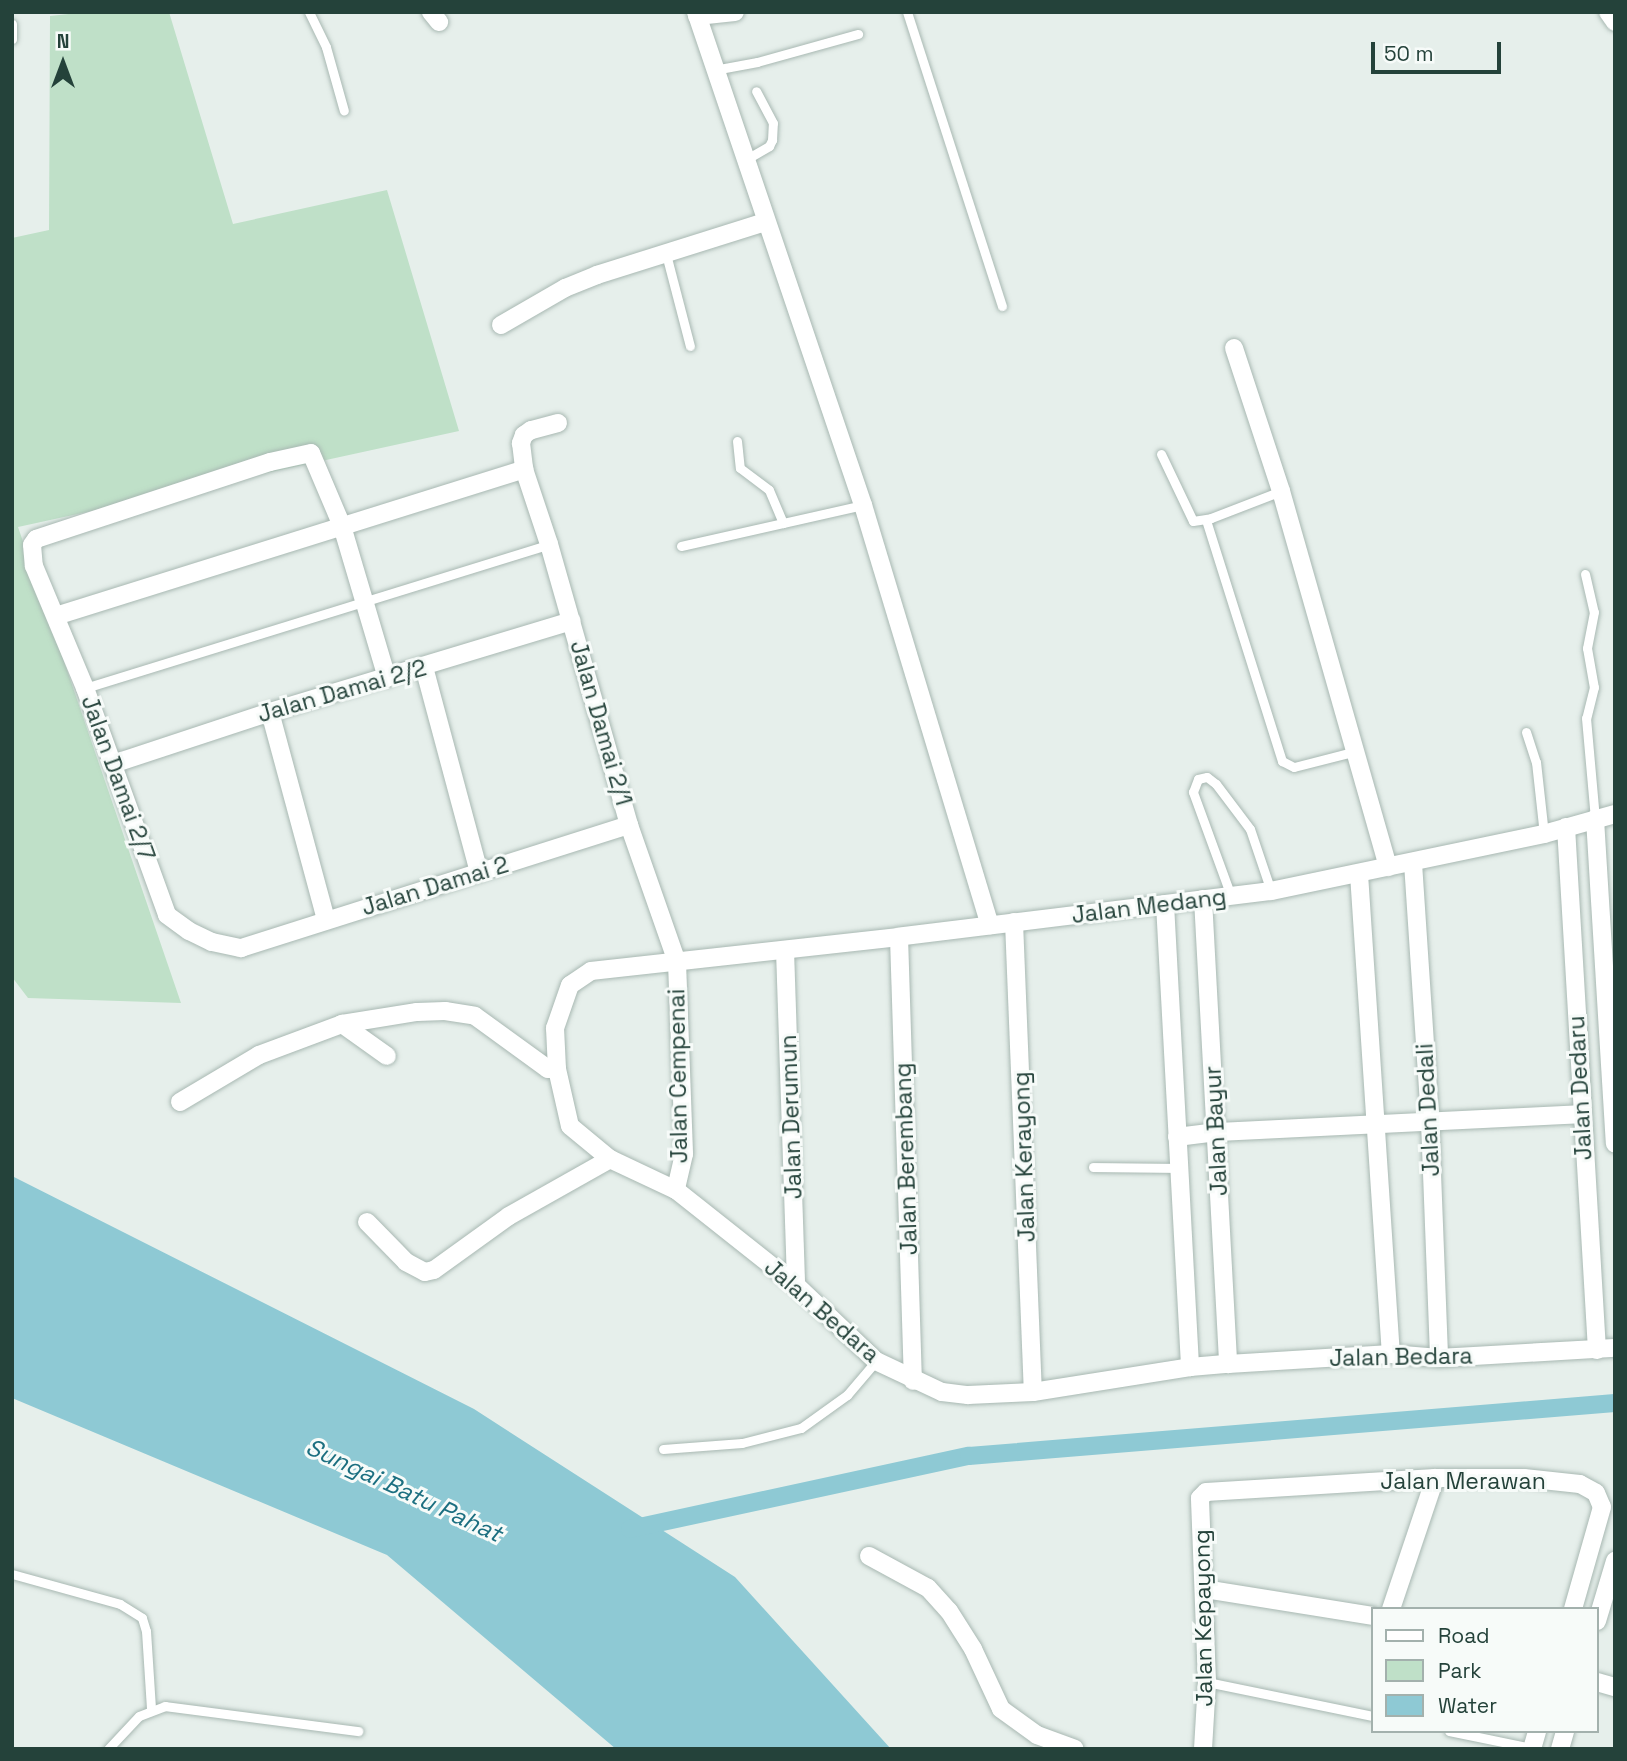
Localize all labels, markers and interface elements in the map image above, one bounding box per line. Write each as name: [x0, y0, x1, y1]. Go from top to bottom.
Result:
north arrow: [28, 28, 98, 98]
scale bar: [1375, 28, 1504, 72]
text: N: [57, 29, 69, 54]
text: 50 m: [1384, 40, 1434, 67]
street label: Jalan Damai 2/1: [564, 637, 638, 809]
street label: Jalan Damai 2/2: [254, 654, 430, 728]
street label: Jalan Damai 2/7: [75, 692, 161, 864]
street label: Jalan Damai 2: [358, 851, 512, 921]
street label: Jalan Medang: [1070, 883, 1228, 929]
street label: Jalan Cempenai: [663, 988, 693, 1164]
street label: Jalan Dedaru: [1562, 1015, 1598, 1161]
street label: Jalan Derumun: [774, 1034, 808, 1200]
street label: Jalan Dedali: [1411, 1043, 1445, 1177]
street label: Jalan Berembang: [889, 1062, 923, 1256]
street label: Jalan Bayur: [1199, 1065, 1233, 1197]
street label: Jalan Kerayong: [1007, 1071, 1041, 1243]
street label: Jalan Bedara: [759, 1254, 885, 1368]
street label: Jalan Bedara: [1329, 1342, 1473, 1372]
water label: Sungai Batu Pahat: [301, 1432, 507, 1548]
street label: Jalan Merawan: [1380, 1467, 1546, 1495]
street label: Jalan Kepayong: [1188, 1529, 1218, 1707]
legend: [1372, 1607, 1599, 1733]
text: Road: [1438, 1622, 1490, 1649]
text: Park: [1438, 1657, 1482, 1684]
text: Water: [1438, 1692, 1497, 1719]

